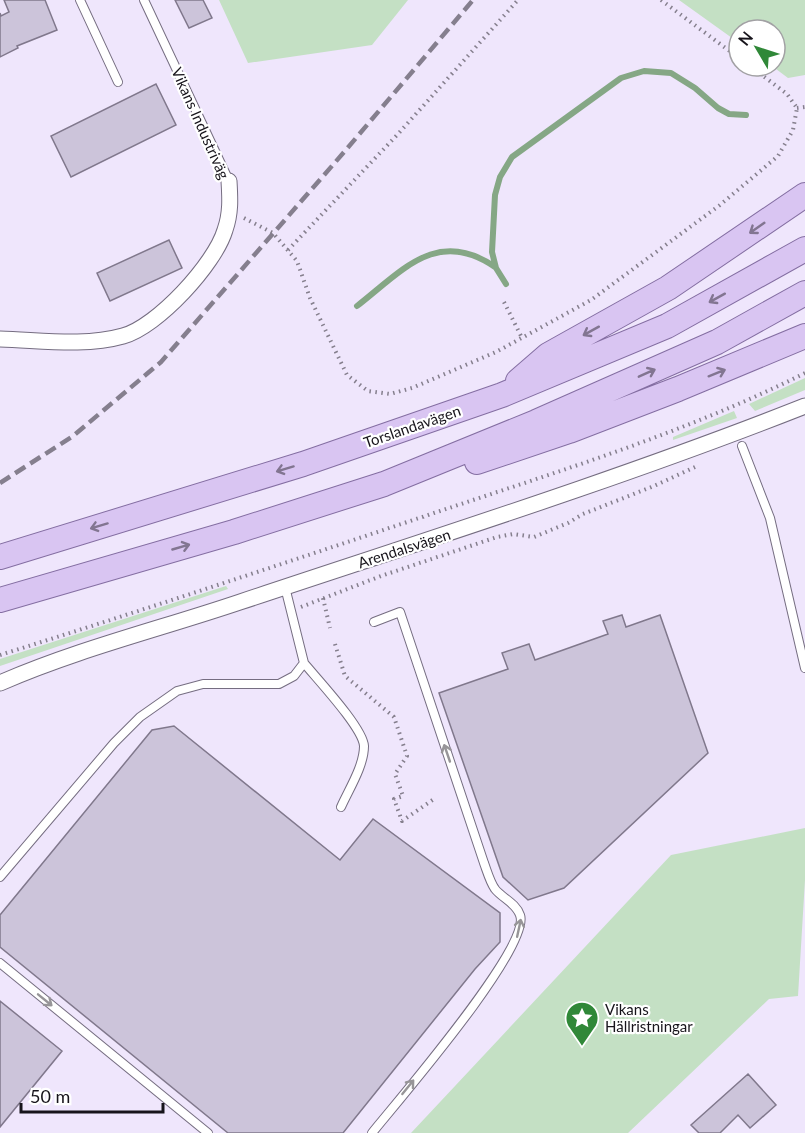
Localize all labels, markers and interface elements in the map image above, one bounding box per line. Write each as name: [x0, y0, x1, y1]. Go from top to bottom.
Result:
north arrow: [727, 18, 787, 78]
text: N: [734, 27, 756, 49]
street label: Vikans Industriväg: [168, 64, 234, 182]
one-way arrow: [750, 222, 766, 234]
one-way arrow: [709, 293, 727, 304]
one-way arrow: [583, 326, 601, 337]
one-way arrow: [638, 367, 656, 378]
one-way arrow: [707, 367, 725, 378]
street label: Torslandavägen: [361, 401, 463, 451]
one-way arrow: [276, 464, 295, 475]
one-way arrow: [90, 521, 109, 532]
street label: Arendalsvägen: [355, 525, 453, 571]
one-way arrow: [171, 541, 190, 552]
one-way arrow: [441, 744, 452, 763]
one-way arrow: [513, 919, 525, 938]
one-way arrow: [37, 994, 53, 1007]
place icon: Vikans Hällristningar: [564, 1000, 600, 1047]
place label: Vikans Hällristningar: [605, 1000, 693, 1035]
scale bar: [21, 1076, 164, 1114]
one-way arrow: [402, 1080, 415, 1096]
text: 50 m: [30, 1085, 70, 1107]

